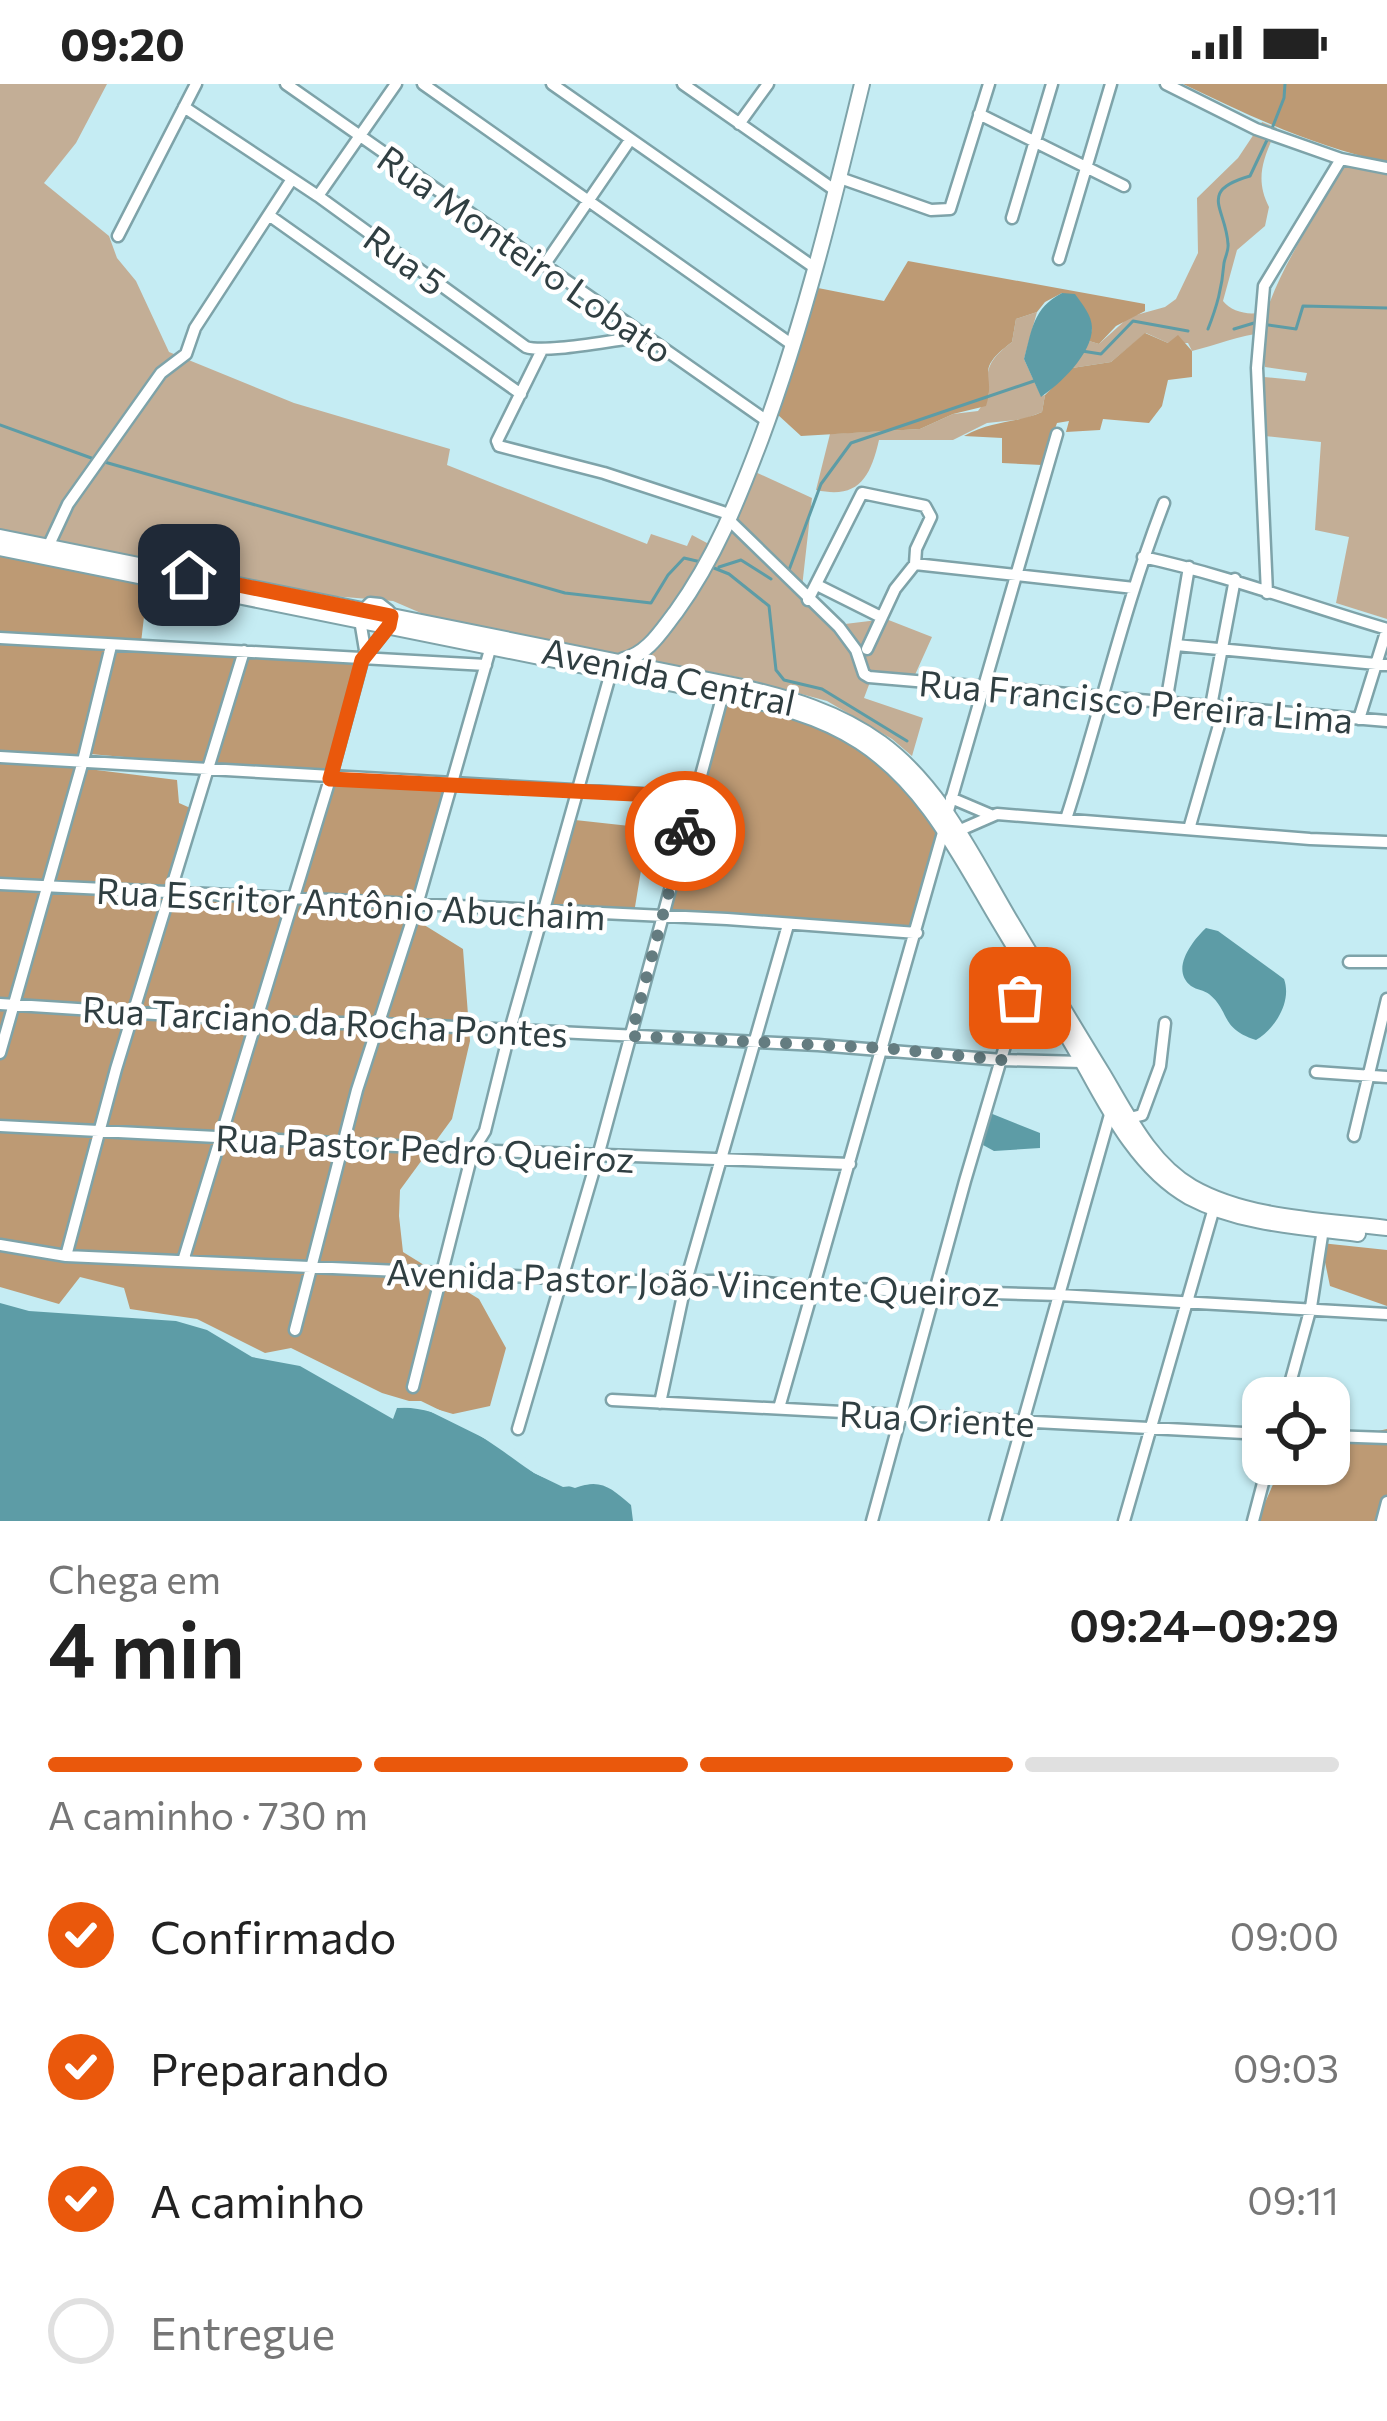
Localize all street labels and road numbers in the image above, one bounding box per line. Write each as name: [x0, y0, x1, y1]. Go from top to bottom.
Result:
street label: Rua Monteiro Lobato: [370, 135, 682, 371]
street label: Rua 5: [356, 215, 456, 303]
street label: Avenida Central: [538, 627, 800, 723]
street label: Rua Francisco Pereira Lima: [917, 659, 1355, 741]
street label: Rua Escritor Antônio Abuchaim: [95, 867, 607, 937]
street label: Rua Tarciano da Rocha Pontes: [81, 985, 569, 1055]
street label: Rua Pastor Pedro Queiroz: [214, 1114, 636, 1180]
street label: Avenida Pastor João Vincente Queiroz: [385, 1248, 1001, 1314]
street label: Rua Oriente: [838, 1390, 1036, 1444]

